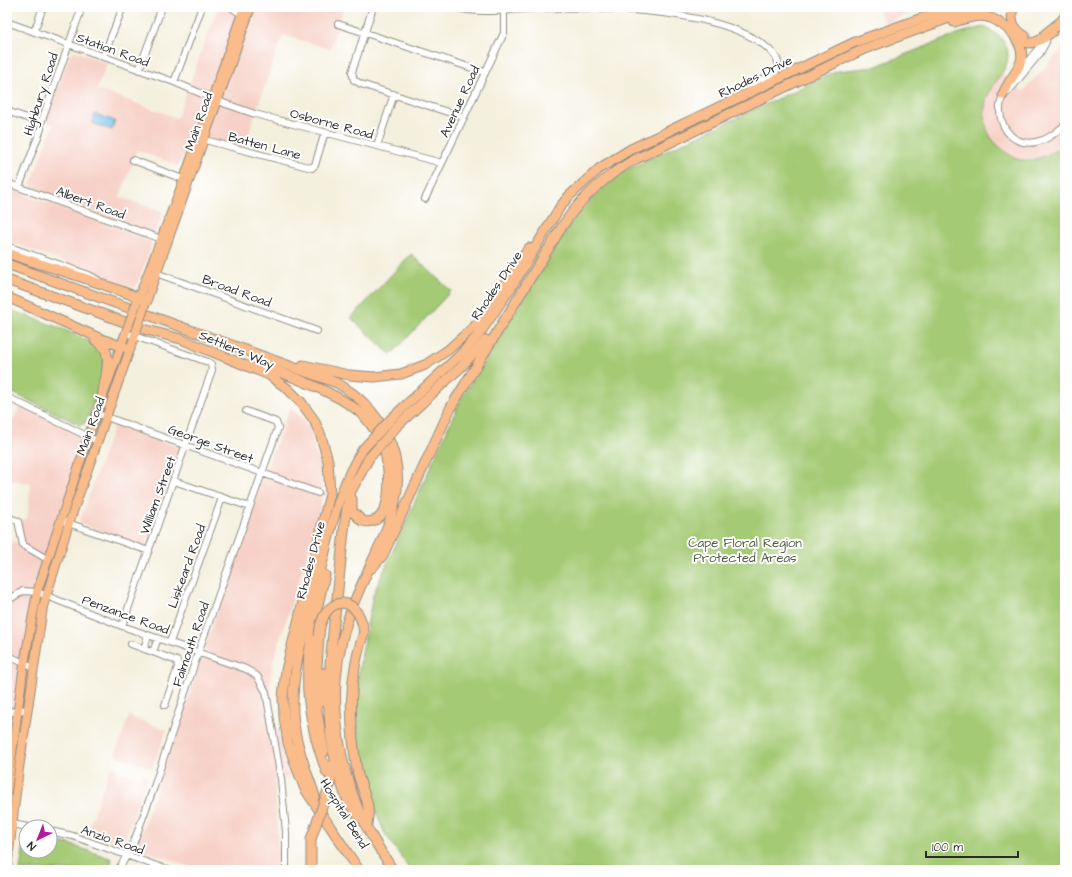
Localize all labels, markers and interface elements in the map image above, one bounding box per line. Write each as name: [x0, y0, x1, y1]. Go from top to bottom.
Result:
street label: Station Road: [74, 28, 152, 72]
street label: Highbury Road: [19, 50, 64, 138]
street label: Rhodes Drive: [716, 51, 795, 102]
street label: Avenue Road: [435, 62, 485, 140]
street label: Main Road: [181, 89, 217, 153]
street label: Osborne Road: [288, 104, 376, 144]
street label: Batten Lane: [227, 128, 303, 164]
street label: Albert Road: [54, 182, 128, 224]
street label: Rhodes Drive: [467, 247, 527, 324]
street label: Broad Road: [200, 270, 274, 312]
street label: Settlers Way: [196, 326, 277, 375]
street label: Main Road: [72, 394, 110, 458]
street label: George Street: [165, 420, 257, 469]
street label: William Street: [135, 453, 181, 537]
street label: Rhodes Drive: [292, 519, 330, 601]
street label: Liskeard Road: [163, 522, 211, 611]
park label: Cape Floral Region Protected Areas: [688, 534, 802, 567]
street label: Penzance Road: [79, 591, 172, 639]
street label: Falmouth Road: [168, 599, 214, 689]
street label: Hospital Bend: [315, 775, 373, 852]
north arrow: [18, 819, 58, 859]
street label: Anzio Road: [79, 821, 147, 859]
scale bar: [926, 833, 1018, 859]
text: N: [24, 838, 39, 854]
text: 100 m: [932, 839, 963, 856]

